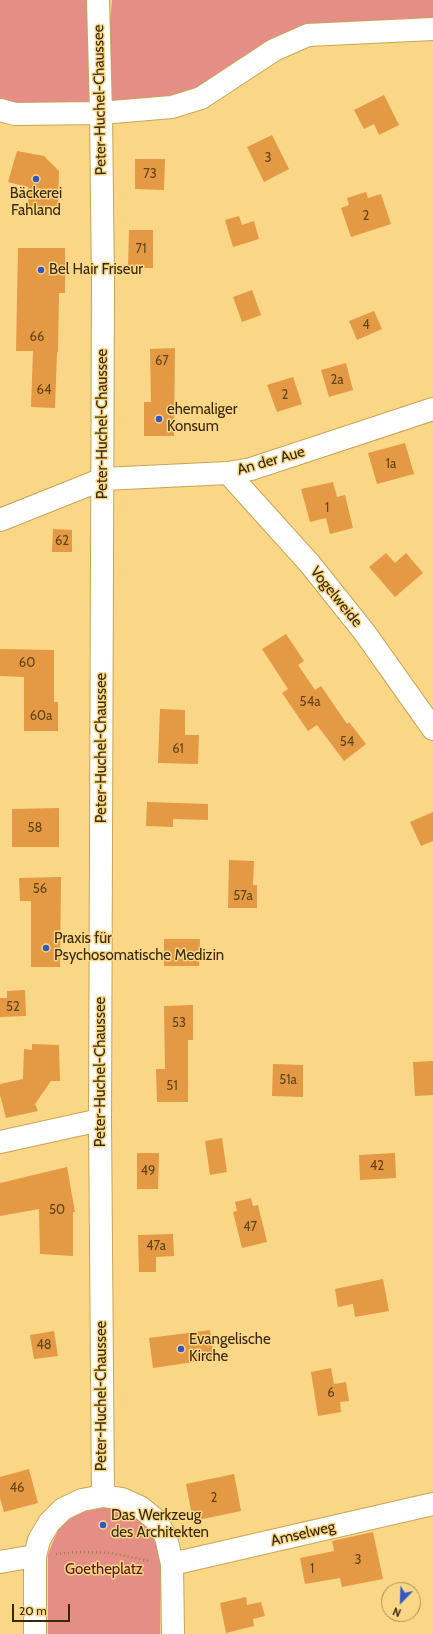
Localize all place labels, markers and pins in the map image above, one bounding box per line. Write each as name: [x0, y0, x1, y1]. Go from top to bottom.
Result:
marker: Bäckerei Fahland: [31, 174, 41, 184]
place label: Bäckerei Fahland: [10, 185, 62, 220]
place label: Bel Hair Friseur: [49, 261, 143, 279]
marker: Bel Hair Friseur: [36, 265, 46, 275]
place label: ehemaliger Konsum: [167, 401, 237, 436]
marker: ehemaliger Konsum: [154, 414, 164, 424]
place label: Praxis für Psychosomatische Medizin: [54, 930, 224, 965]
marker: Praxis für Psychosomatische Medizin: [41, 943, 51, 953]
place label: Evangelische Kirche: [189, 1331, 271, 1366]
marker: Evangelische Kirche: [176, 1344, 186, 1354]
place label: Das Werkzeug des Architekten: [111, 1507, 209, 1542]
marker: Das Werkzeug des Architekten: [98, 1520, 108, 1530]

